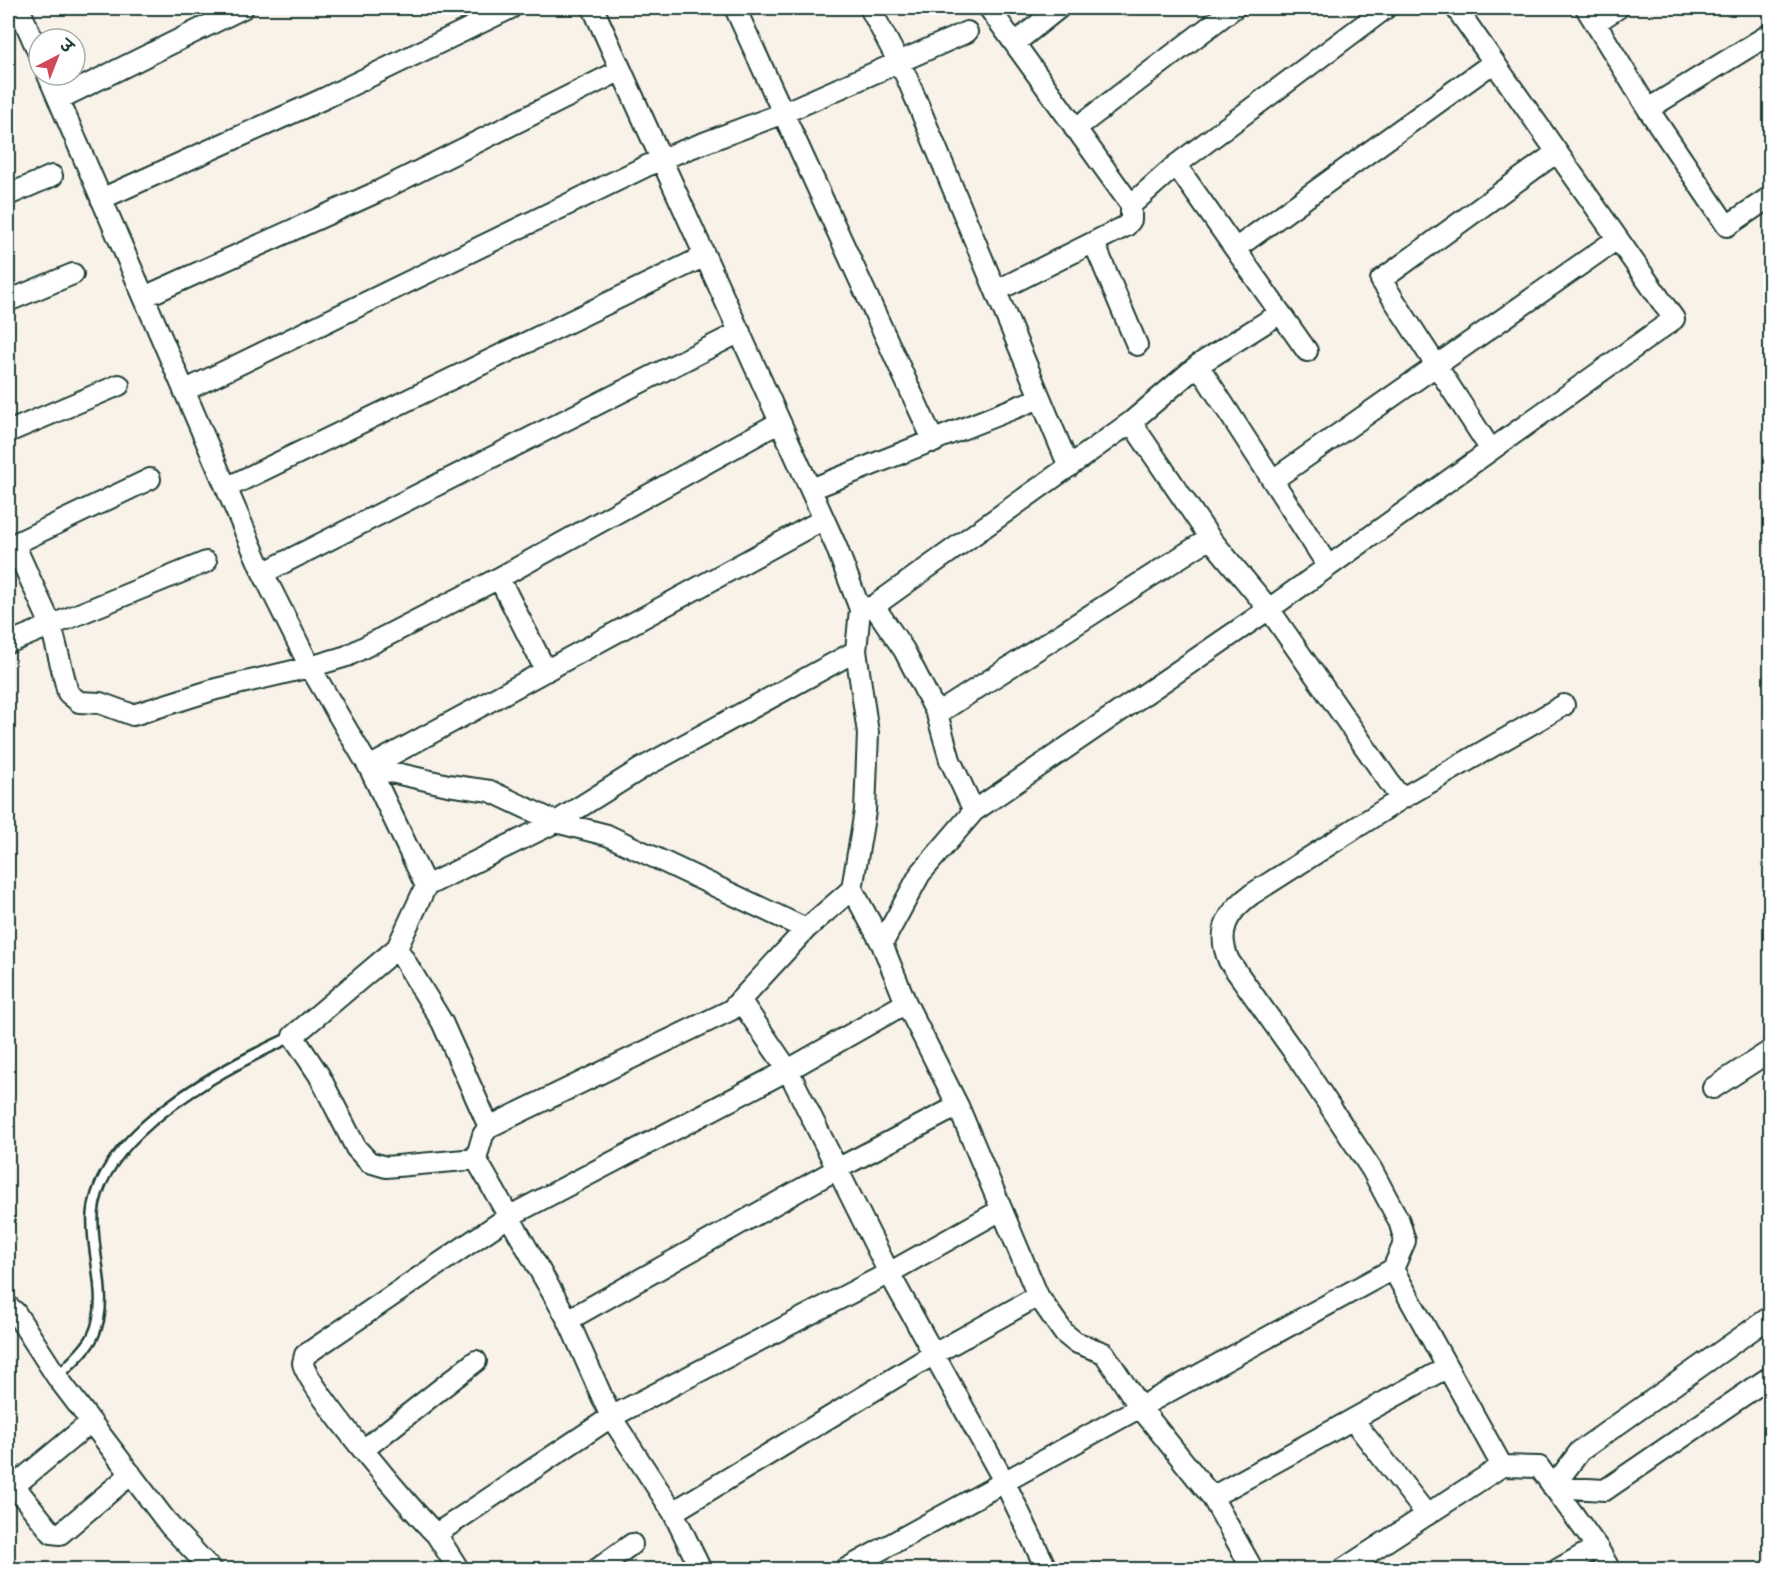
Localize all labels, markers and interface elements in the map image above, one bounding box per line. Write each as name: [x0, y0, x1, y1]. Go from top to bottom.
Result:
north arrow: [27, 27, 87, 87]
text: उ: [52, 31, 81, 61]

